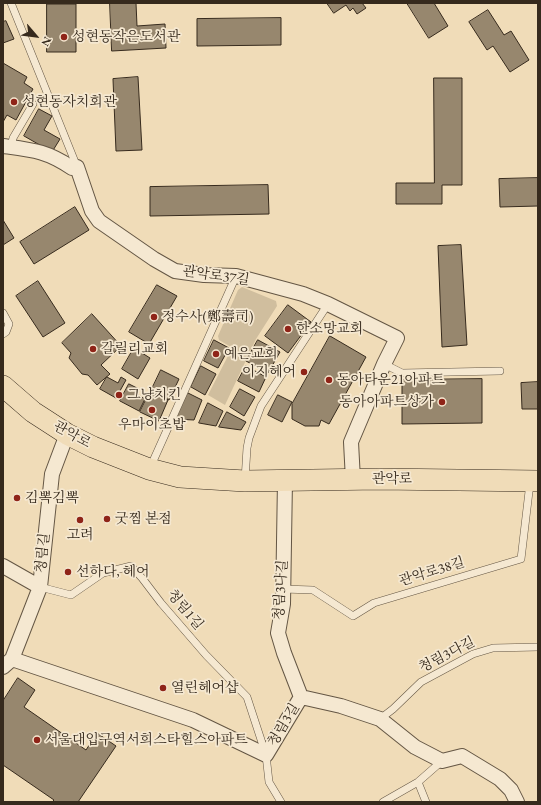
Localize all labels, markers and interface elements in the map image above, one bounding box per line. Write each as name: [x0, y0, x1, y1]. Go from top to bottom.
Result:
north arrow: [16, 16, 56, 56]
place label: 성현동작은도서관: [72, 29, 180, 45]
marker: 성현동작은도서관: [59, 32, 69, 42]
text: N: [38, 34, 55, 49]
place label: 성현동자치회관: [22, 94, 117, 110]
marker: 성현동자치회관: [9, 97, 19, 107]
street label: 관악로37길: [181, 263, 251, 289]
place label: 정수사(鄭壽司): [162, 309, 253, 325]
marker: 정수사(鄭壽司): [149, 312, 159, 322]
place label: 한소망교회: [296, 321, 364, 337]
marker: 한소망교회: [283, 324, 293, 334]
place label: 갈릴리교회: [101, 341, 169, 357]
marker: 갈릴리교회: [88, 344, 98, 354]
place label: 예은교회: [224, 346, 278, 362]
marker: 예은교회: [211, 349, 221, 359]
place label: 이지헤어: [242, 364, 296, 380]
marker: 이지헤어: [299, 367, 309, 377]
place label: 동아타운21아파트: [337, 372, 445, 388]
marker: 동아타운21아파트: [324, 375, 334, 385]
place label: 그냥치킨: [127, 387, 181, 403]
marker: 그냥치킨: [114, 390, 124, 400]
place label: 동아아파트상가: [339, 394, 434, 410]
marker: 동아아파트상가: [437, 397, 447, 407]
marker: 우마이초밥: [147, 405, 157, 415]
place label: 우마이초밥: [118, 417, 186, 433]
street label: 관악로: [50, 418, 94, 452]
street label: 관악로: [372, 471, 412, 487]
place label: 김뽁김뽁: [25, 490, 79, 506]
marker: 김뽁김뽁: [12, 493, 22, 503]
place label: 굿찜 본점: [115, 511, 172, 527]
marker: 굿찜 본점: [102, 514, 112, 524]
marker: 고려: [75, 515, 85, 525]
place label: 고려: [66, 527, 94, 543]
street label: 청림길: [33, 532, 53, 574]
street label: 관악로38길: [397, 554, 467, 590]
street label: 청림3나길: [270, 559, 292, 621]
place label: 선하다, 헤어: [76, 564, 150, 580]
marker: 선하다, 헤어: [63, 567, 73, 577]
street label: 청림1길: [163, 586, 207, 634]
street label: 청림3다길: [416, 634, 478, 676]
place label: 열린헤어샵: [171, 680, 239, 696]
marker: 열린헤어샵: [158, 683, 168, 693]
street label: 청림3길: [265, 700, 303, 750]
place label: 서울대입구역서희스타힐스아파트: [45, 732, 248, 748]
marker: 서울대입구역서희스타힐스아파트: [32, 735, 42, 745]

